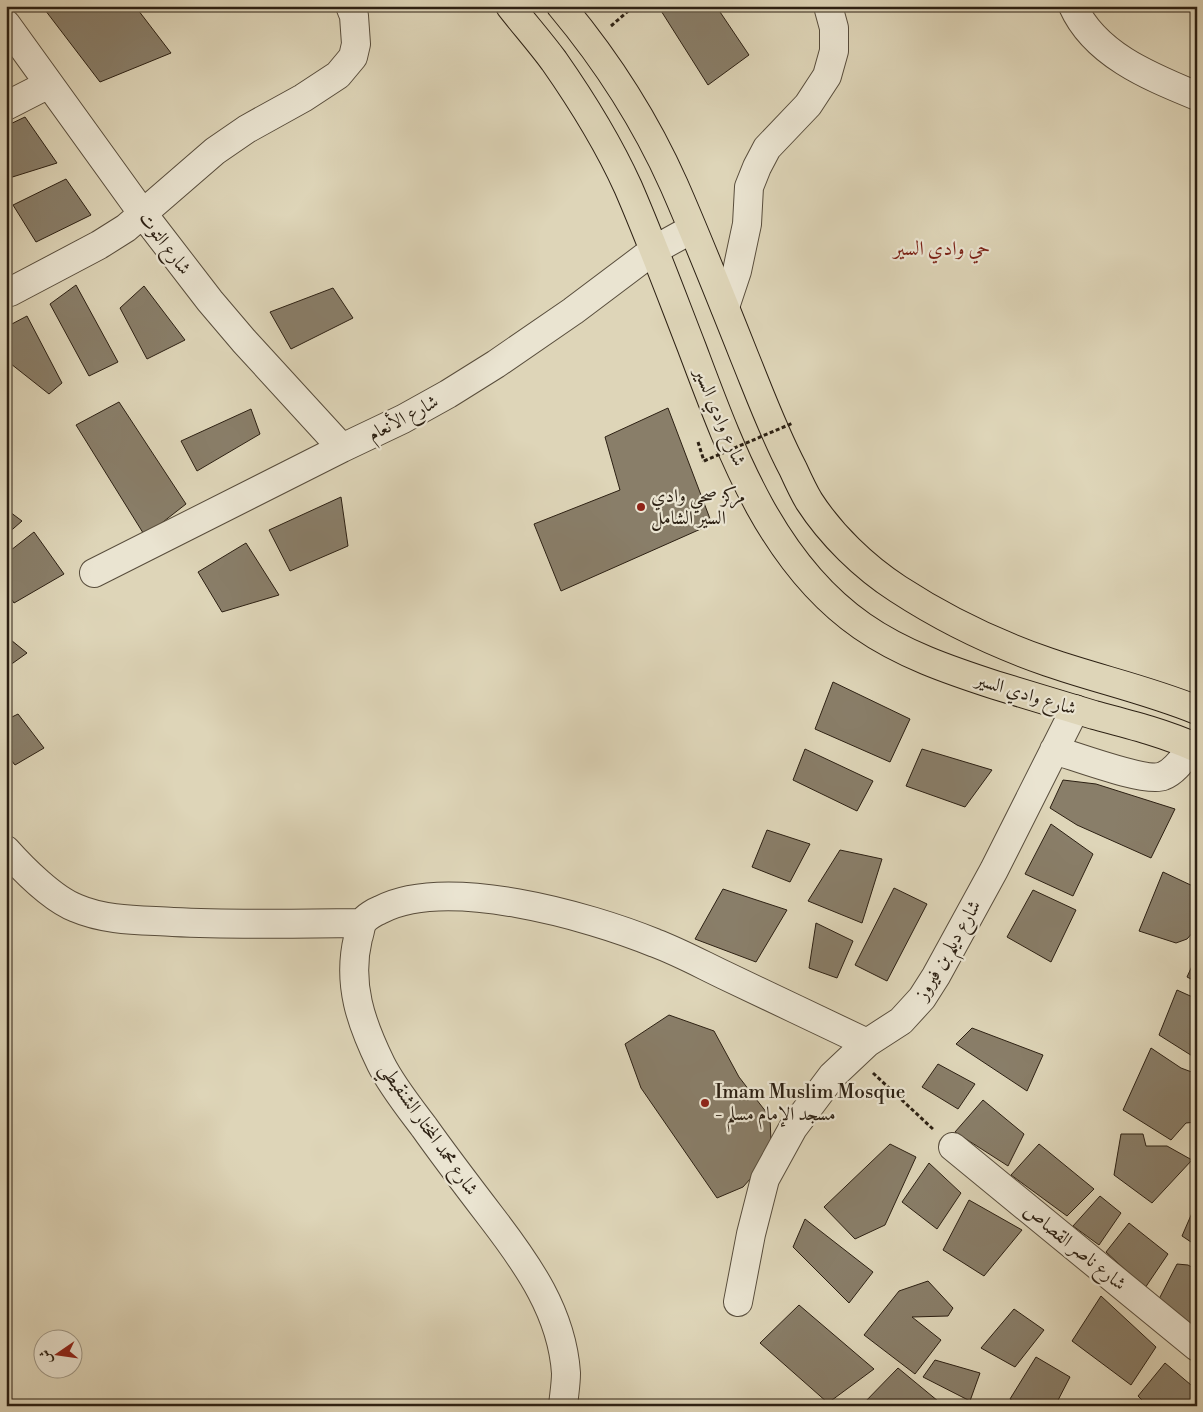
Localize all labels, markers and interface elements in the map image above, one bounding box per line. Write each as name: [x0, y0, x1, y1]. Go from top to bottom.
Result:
street label: شارع التوت: [131, 207, 197, 281]
district label: حي وادي السير: [892, 237, 990, 264]
street label: شارع وادي السير: [685, 362, 751, 471]
street label: شارع الأنعام: [363, 388, 444, 450]
place label: مركز صحي وادي السير الشامل: [651, 484, 745, 531]
marker: مركز صحي وادي السير الشامل: [635, 501, 647, 513]
street label: شارع وادي السير: [970, 667, 1079, 724]
street label: شارع ديلم بن فيروز: [909, 896, 992, 1010]
street label: شارع محمد المختار الشنقيطي: [369, 1058, 484, 1203]
place label: Imam Muslim Mosque - مسجد الإمام مسلم: [715, 1080, 905, 1133]
marker: Imam Muslim Mosque - مسجد الإمام مسلم: [699, 1097, 711, 1109]
street label: شارع ناصر القصاص: [1017, 1198, 1131, 1298]
north arrow: [32, 1330, 82, 1380]
text: ش: [36, 1348, 57, 1365]

